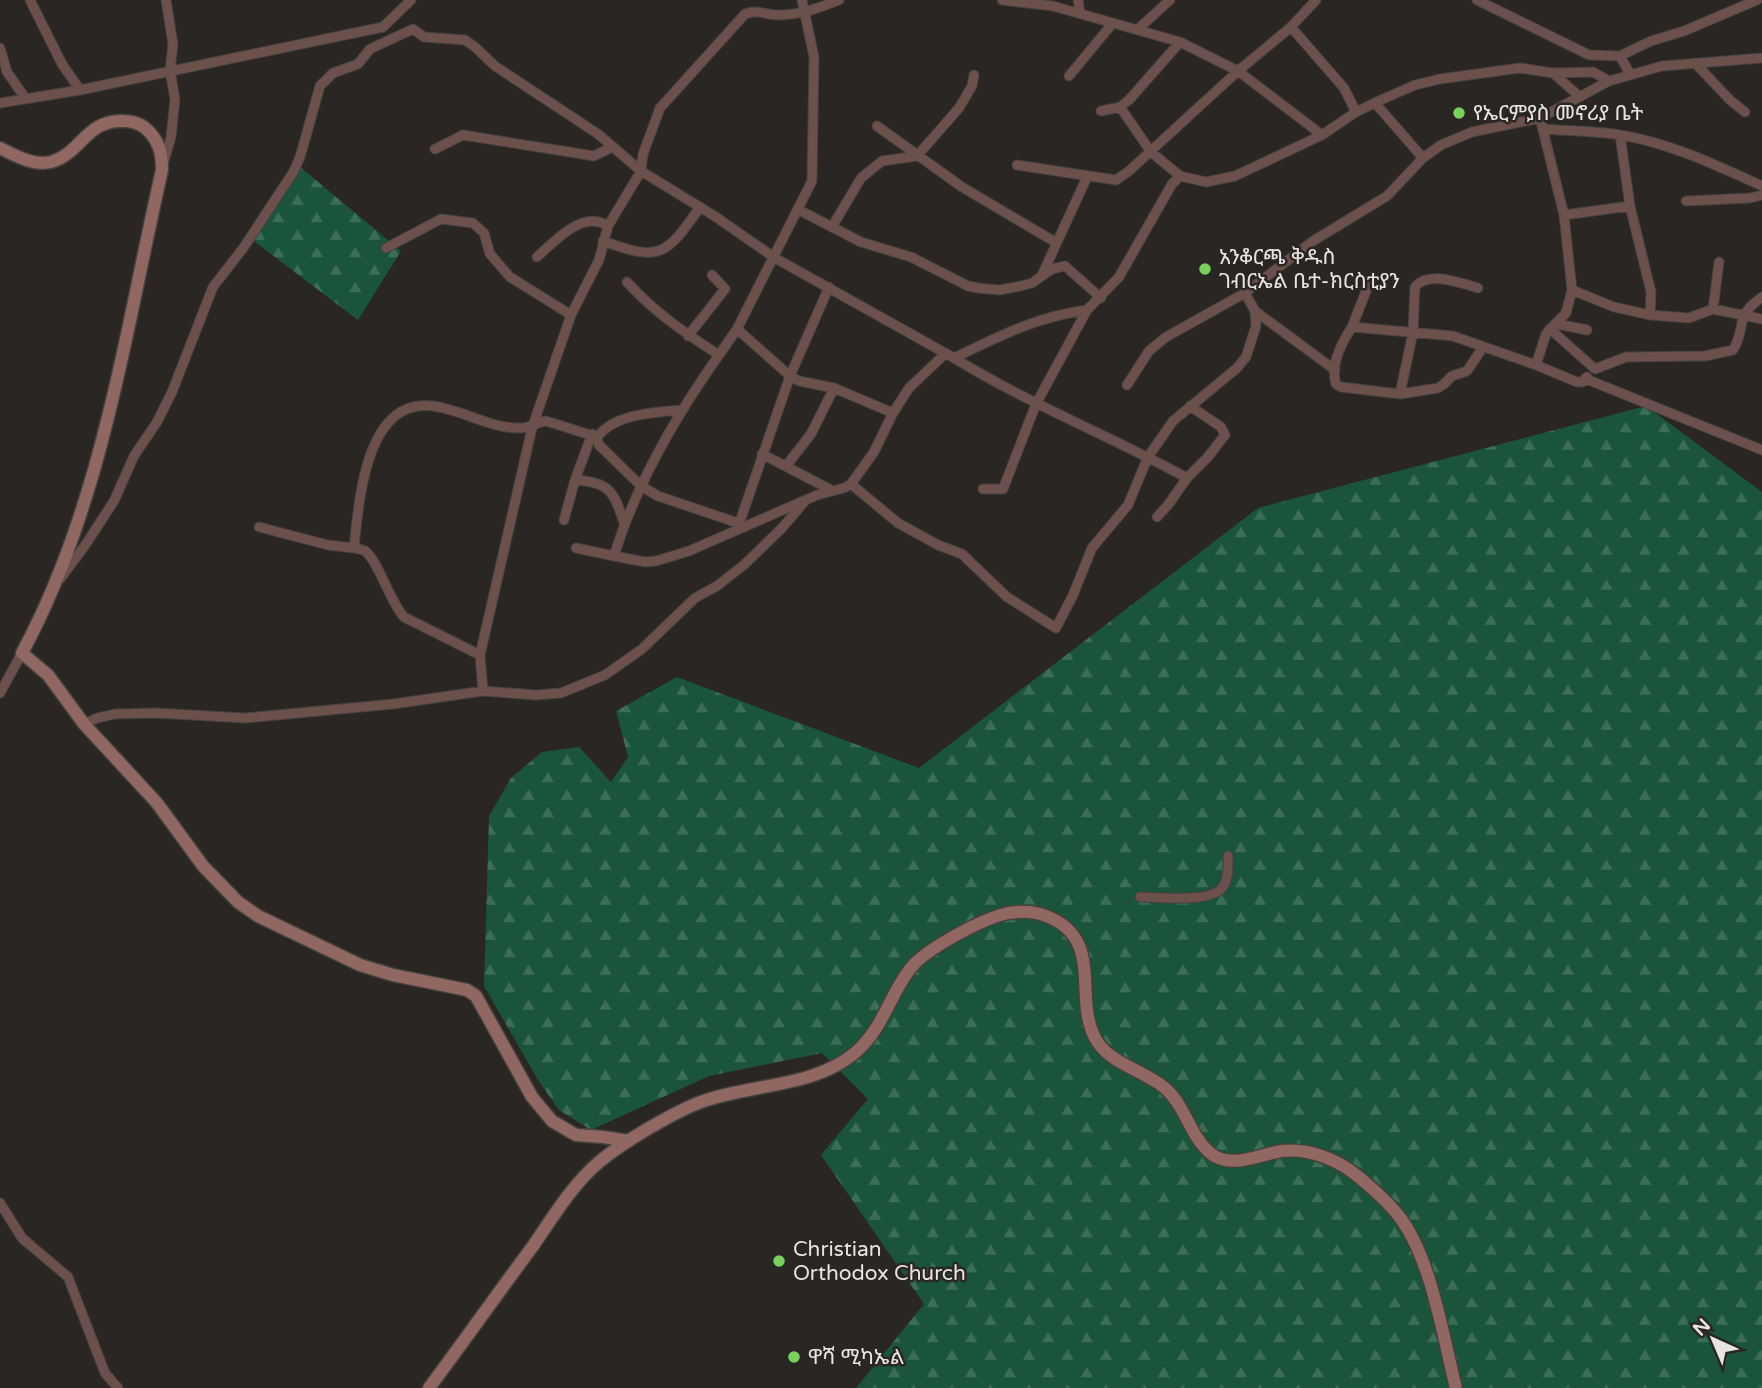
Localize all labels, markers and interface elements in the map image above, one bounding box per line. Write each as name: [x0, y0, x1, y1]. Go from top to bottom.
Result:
place label: የኤርምያስ መኖሪያ ቤት: [1473, 101, 1644, 126]
marker: የኤርምያስ መኖሪያ ቤት: [1451, 105, 1467, 121]
place label: አንቆርጫ ቅዱስ ገብርኤል ቤተ-ክርስቲያን: [1219, 245, 1400, 294]
marker: አንቆርጫ ቅዱስ ገብርኤል ቤተ-ክርስቲያን: [1197, 261, 1213, 277]
place label: Christian Orthodox Church: [793, 1237, 966, 1286]
marker: Christian Orthodox Church: [771, 1253, 787, 1269]
north arrow: [1678, 1304, 1748, 1374]
text: N: [1689, 1314, 1715, 1341]
place label: ዋሻ ሚካኤል: [808, 1345, 904, 1370]
marker: ዋሻ ሚካኤል: [786, 1349, 802, 1365]

